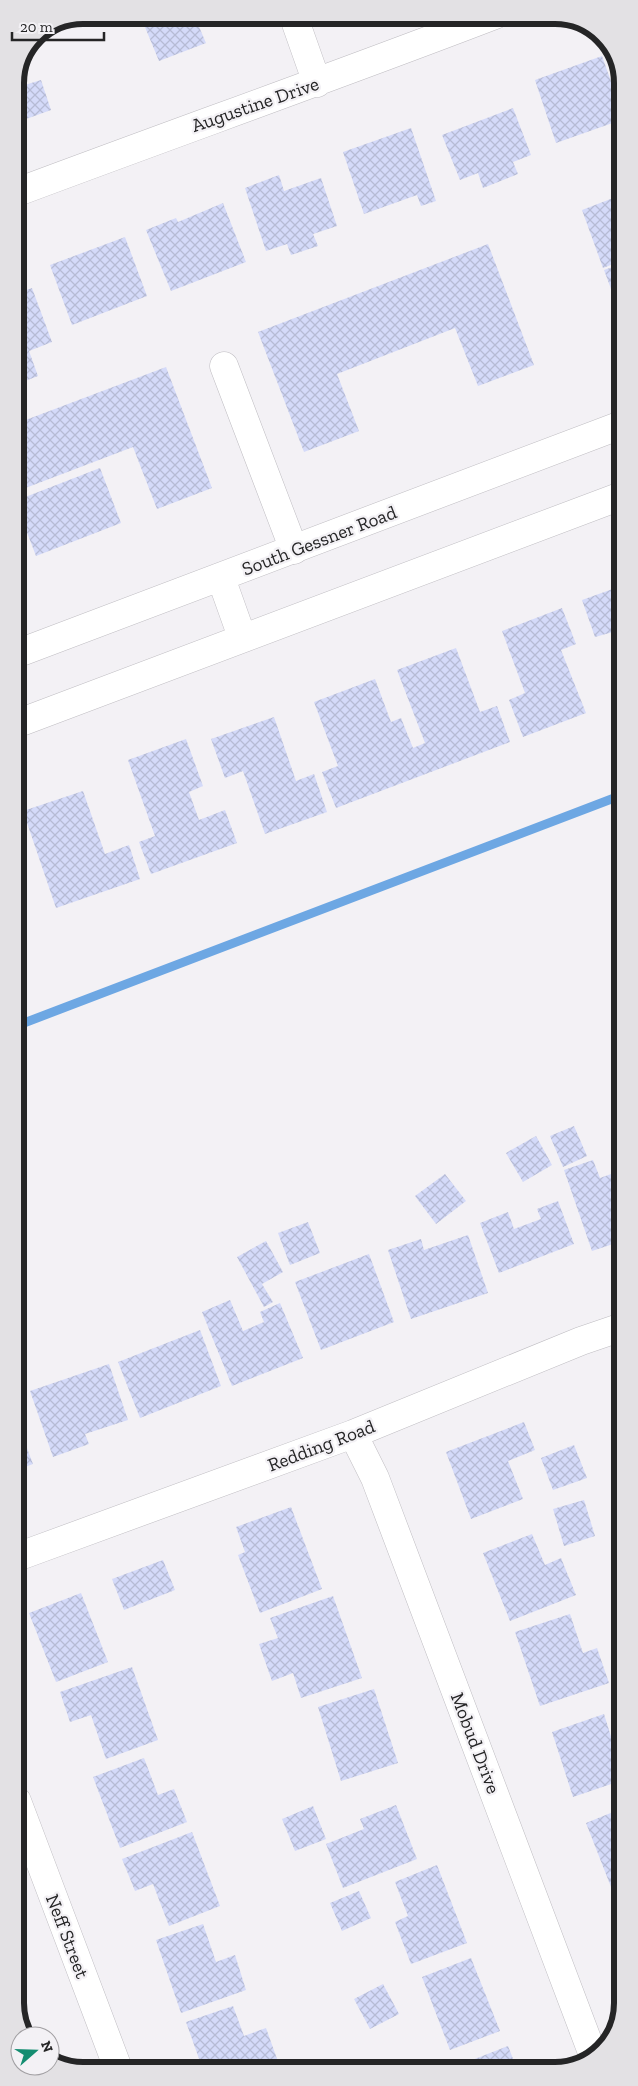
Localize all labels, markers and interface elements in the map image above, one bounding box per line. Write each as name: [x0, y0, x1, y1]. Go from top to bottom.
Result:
scale bar: [12, 10, 105, 42]
text: 20 m: [20, 18, 53, 36]
street label: Augustine Drive: [188, 72, 322, 137]
street label: South Gessner Road: [239, 500, 400, 581]
street label: Redding Road: [264, 1414, 379, 1476]
street label: Mobud Drive: [446, 1689, 505, 1797]
street label: Neff Street: [41, 1891, 94, 1982]
north arrow: [10, 2026, 60, 2076]
text: N: [37, 2039, 57, 2055]

